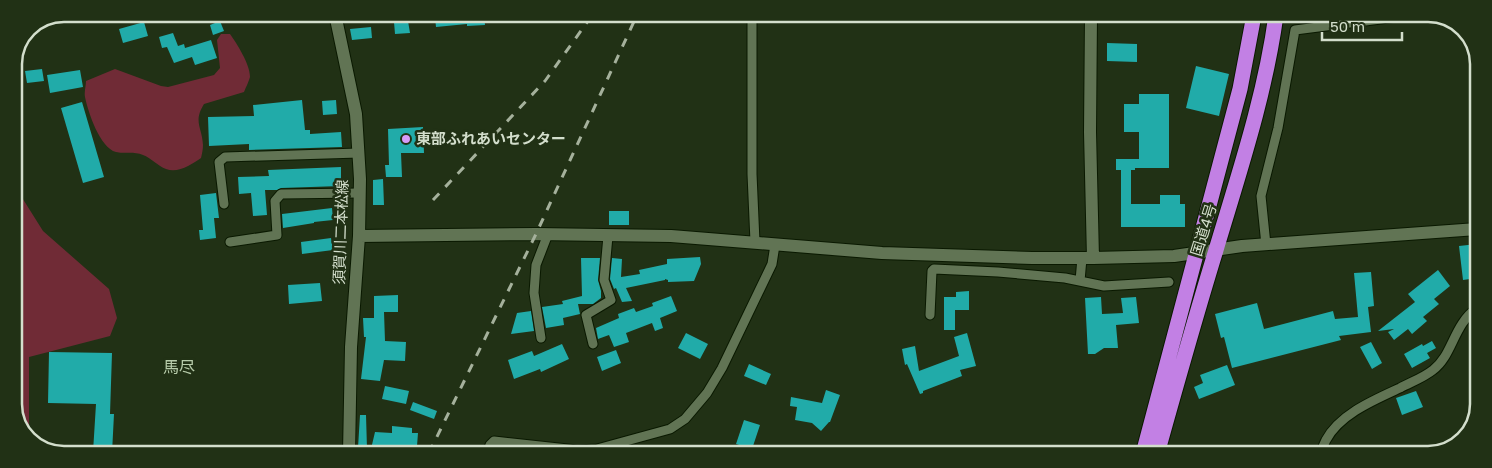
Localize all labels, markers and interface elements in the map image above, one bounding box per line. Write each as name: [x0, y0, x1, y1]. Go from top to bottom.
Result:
scale bar: [1322, 10, 1402, 42]
text: 50 m: [1330, 17, 1365, 35]
place label: 東部ふれあいセンター: [416, 129, 566, 147]
marker: 東部ふれあいセンター: [400, 133, 412, 145]
street label: 須賀川二本松線: [329, 179, 351, 285]
street label: 国道4号: [1187, 201, 1220, 258]
district label: 馬尽: [163, 357, 195, 377]

